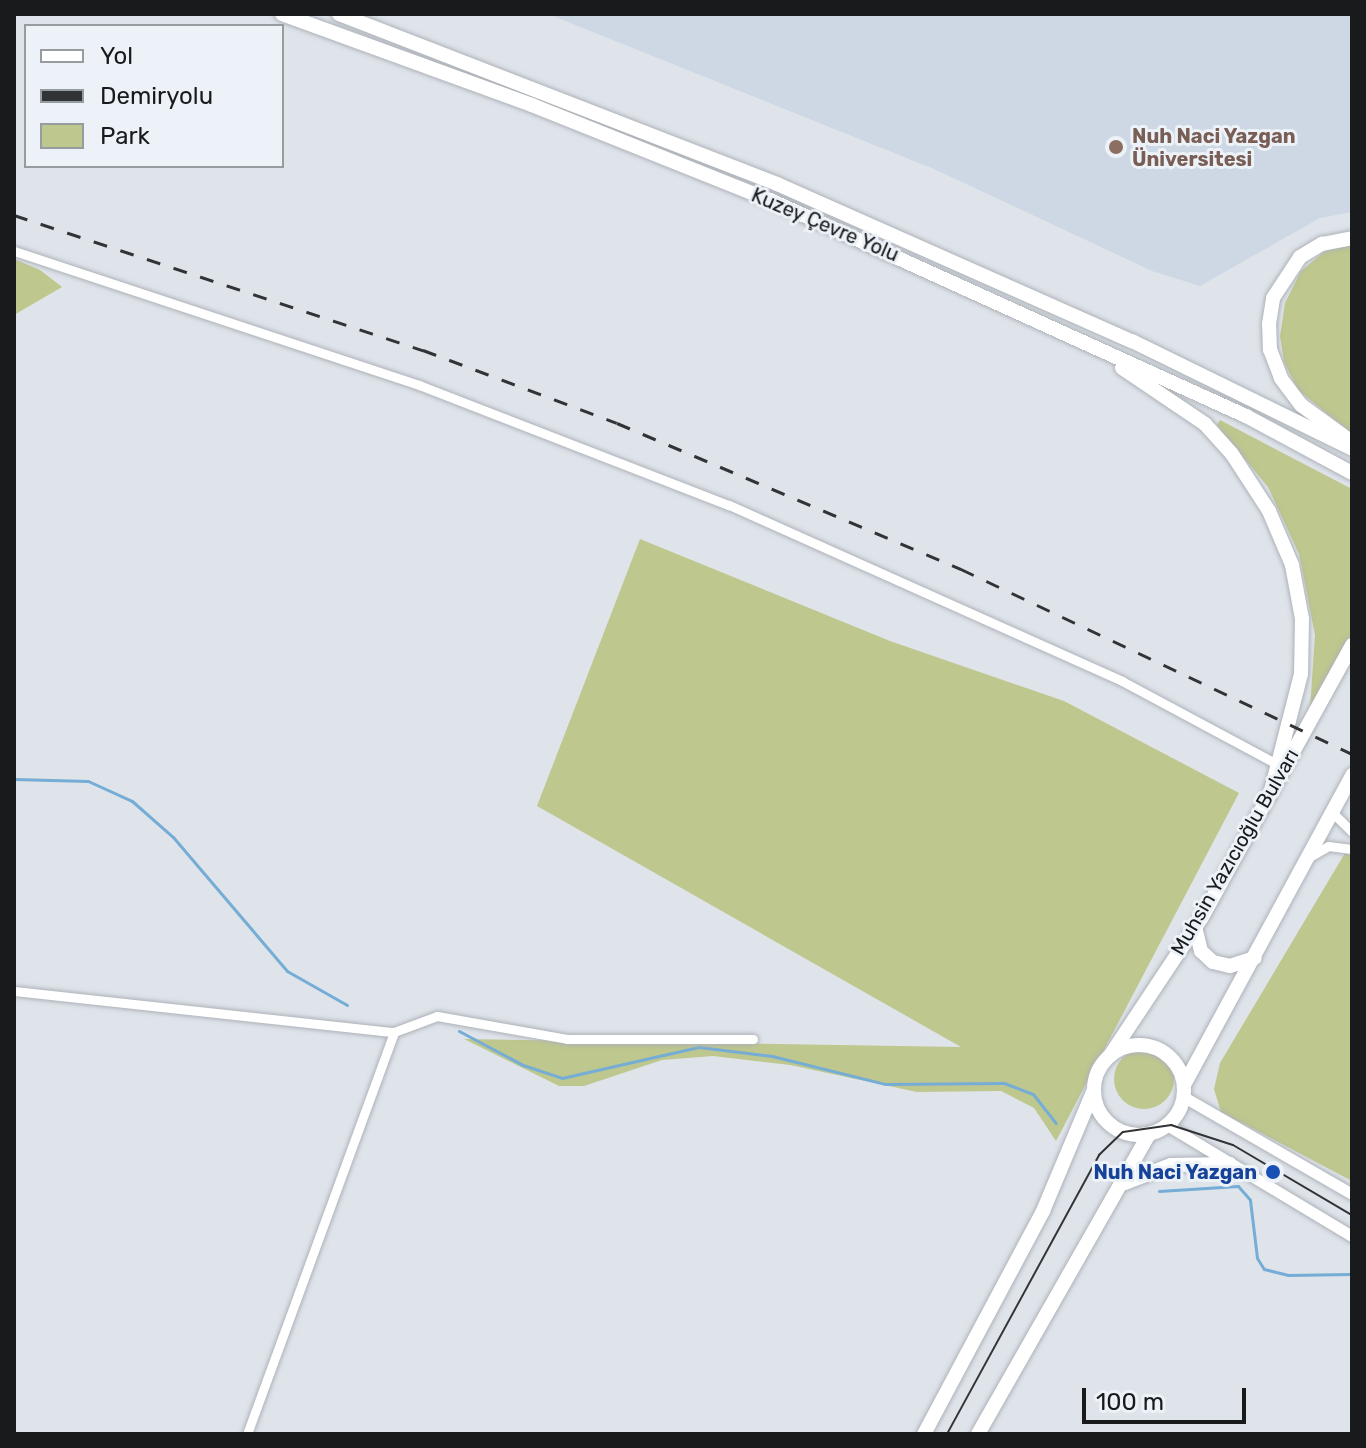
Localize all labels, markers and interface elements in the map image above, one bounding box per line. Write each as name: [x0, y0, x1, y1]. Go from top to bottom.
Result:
legend: [24, 24, 284, 168]
text: Yol: [100, 42, 133, 70]
text: Demiryolu: [100, 82, 213, 110]
text: Park: [100, 122, 150, 150]
place label: Nuh Naci Yazgan Üniversitesi: [1132, 124, 1296, 171]
marker: Nuh Naci Yazgan Üniversitesi: [1107, 138, 1125, 156]
street label: Kuzey Çevre Yolu: [747, 183, 903, 267]
street label: Muhsin Yazıcıoğlu Bulvarı: [1166, 744, 1304, 960]
place label: Nuh Naci Yazgan: [1093, 1160, 1257, 1184]
marker: Nuh Naci Yazgan: [1264, 1163, 1282, 1181]
scale bar: [1086, 1372, 1250, 1422]
text: 100 m: [1096, 1388, 1164, 1416]

